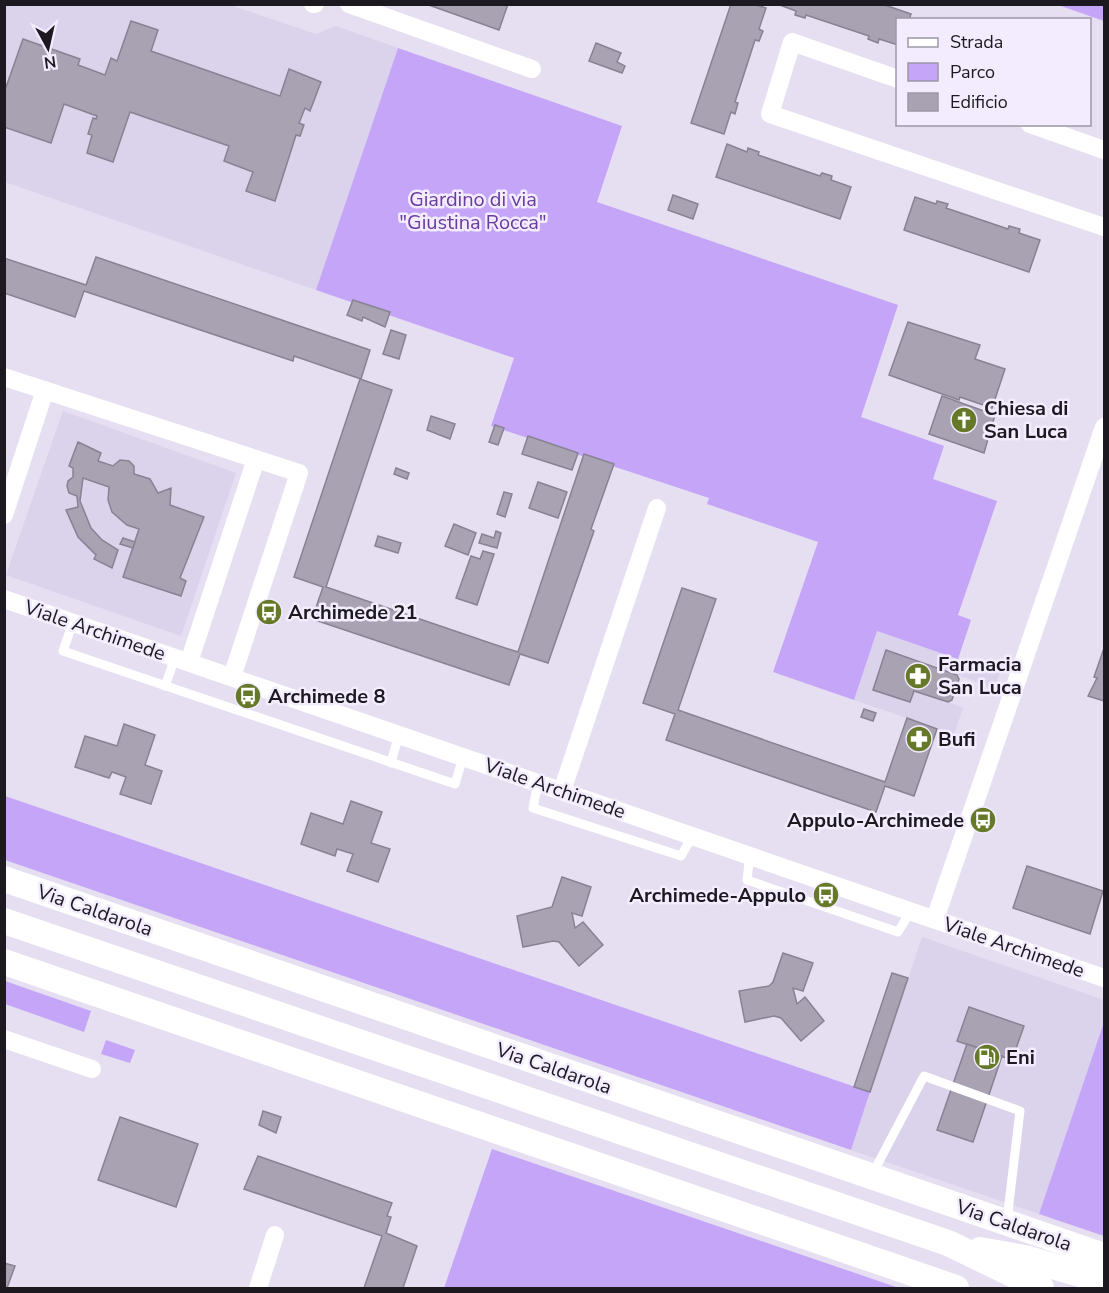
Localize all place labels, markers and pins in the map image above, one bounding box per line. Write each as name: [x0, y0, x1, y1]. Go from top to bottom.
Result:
place label: Chiesa di San Luca: [984, 395, 1068, 445]
church icon: Chiesa di San Luca: [949, 405, 979, 435]
bus stop icon: Archimede 21: [254, 597, 284, 627]
place label: Archimede 21: [288, 599, 417, 626]
place label: Farmacia San Luca: [938, 651, 1022, 701]
pharmacy icon: Farmacia San Luca: [903, 661, 933, 691]
bus stop icon: Archimede 8: [233, 681, 263, 711]
place label: Archimede 8: [268, 683, 385, 710]
pharmacy icon: Bufi: [904, 724, 934, 754]
place label: Bufi: [938, 726, 976, 753]
bus stop icon: Appulo-Archimede: [968, 805, 998, 835]
place label: Appulo-Archimede: [787, 807, 964, 834]
bus stop icon: Archimede-Appulo: [811, 880, 841, 910]
place label: Archimede-Appulo: [629, 882, 806, 909]
fuel station icon: Eni: [972, 1042, 1002, 1072]
place label: Eni: [1006, 1044, 1035, 1071]

